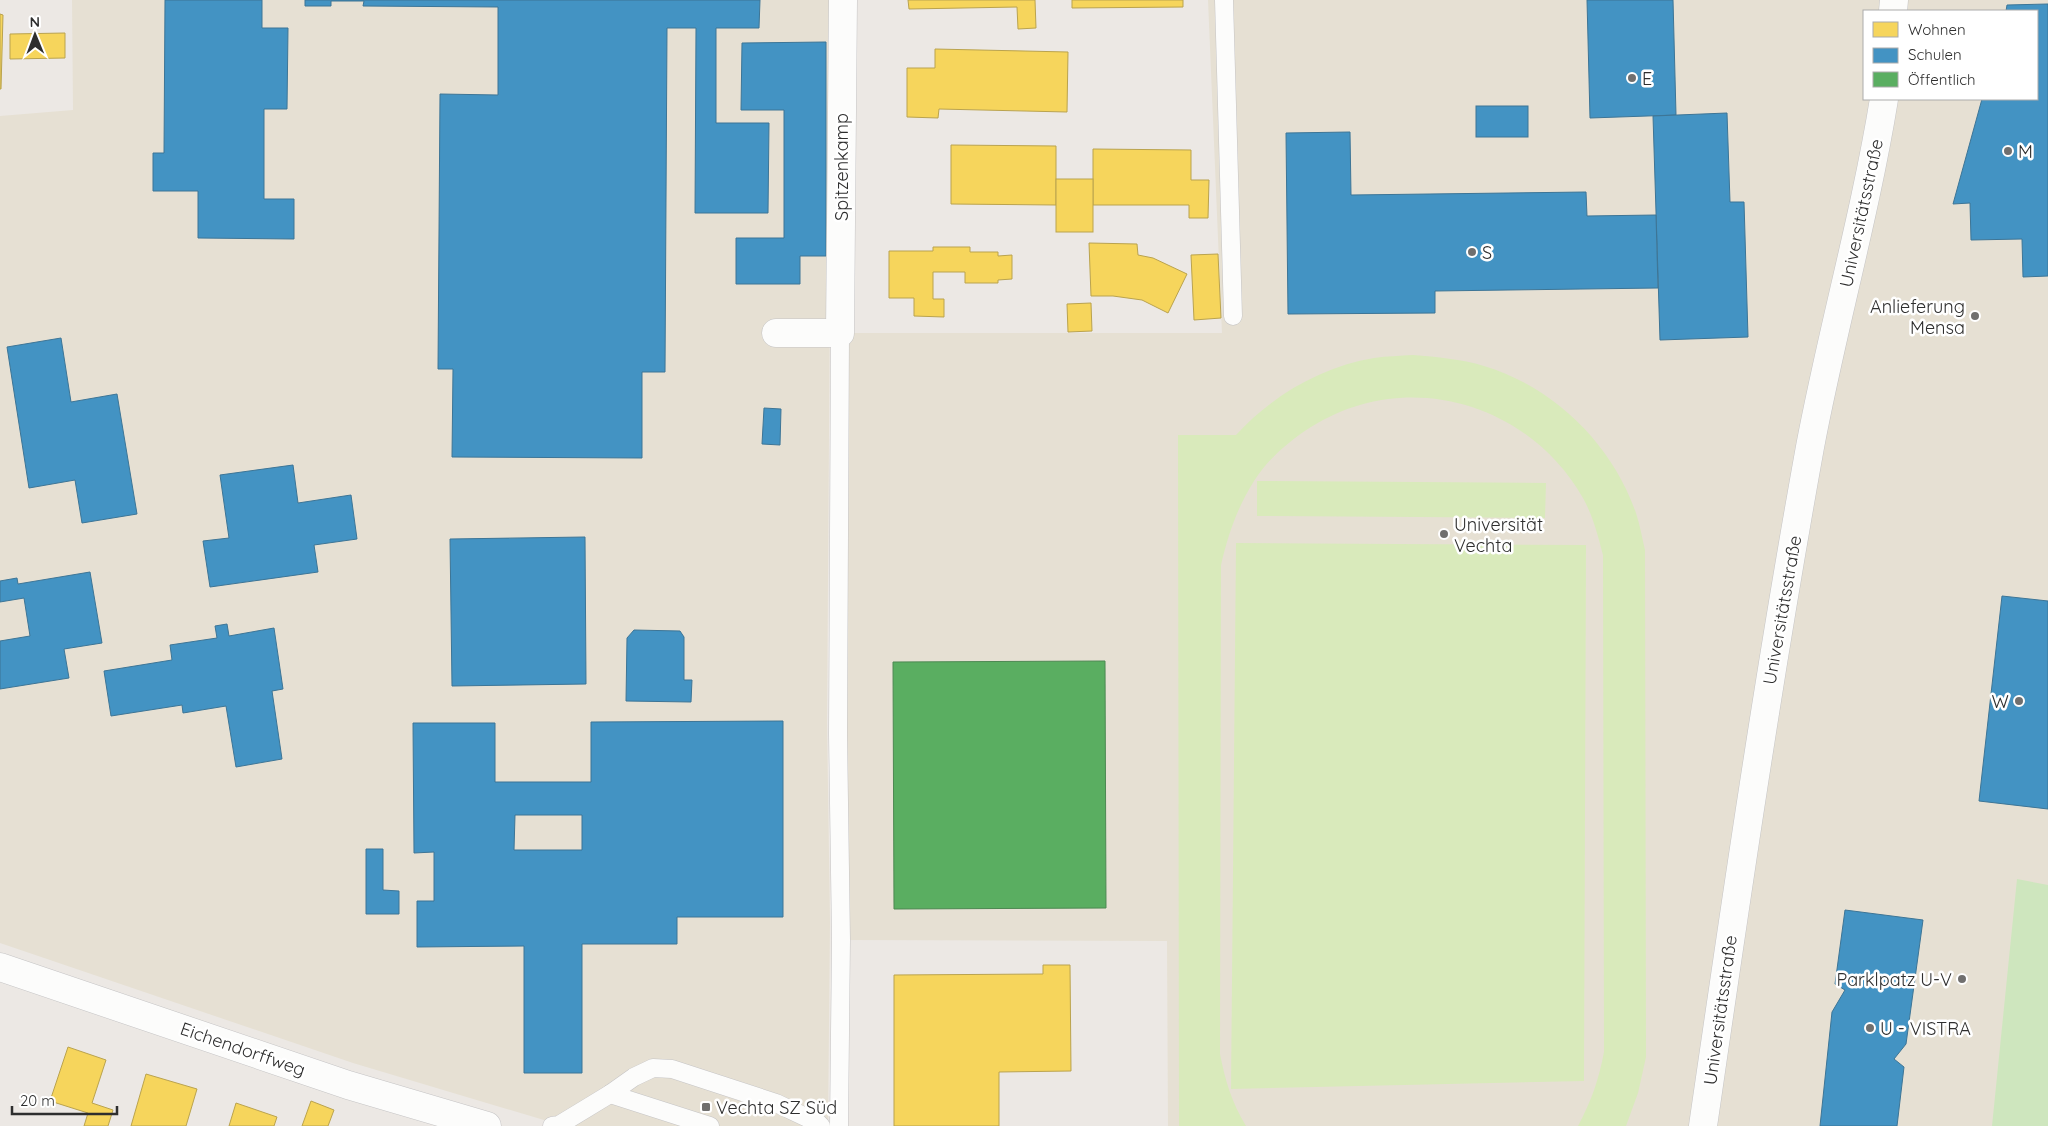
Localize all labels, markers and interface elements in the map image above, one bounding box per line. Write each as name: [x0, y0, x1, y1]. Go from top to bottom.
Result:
north arrow: [10, 10, 60, 60]
legend: [1863, 10, 2038, 100]
text: N: [29, 13, 40, 31]
text: Wohnen: [1908, 20, 1966, 39]
text: Schulen: [1908, 45, 1962, 64]
place label: E: [1642, 67, 1652, 90]
text: Öffentlich: [1908, 70, 1975, 89]
marker: E: [1626, 72, 1638, 84]
street label: Spitzenkamp: [830, 113, 853, 221]
street label: Universitätsstraße: [1834, 137, 1888, 289]
place label: M: [2018, 140, 2033, 163]
marker: M: [2002, 145, 2014, 157]
place label: S: [1482, 241, 1492, 264]
marker: S: [1466, 246, 1478, 258]
place label: Anlieferung Mensa: [1870, 295, 1965, 339]
marker: Anlieferung Mensa: [1969, 310, 1981, 322]
place label: Universität Vechta: [1454, 513, 1543, 557]
marker: Universität Vechta: [1438, 528, 1450, 540]
street label: Universitätsstraße: [1758, 534, 1806, 686]
place label: W: [1992, 690, 2009, 713]
marker: W: [2013, 695, 2025, 707]
street label: Universitätsstraße: [1698, 934, 1742, 1086]
place label: Parklpatz U-V: [1837, 968, 1952, 991]
marker: Parklpatz U-V: [1956, 973, 1968, 985]
street label: Eichendorffweg: [177, 1017, 309, 1081]
place label: U - VISTRA: [1880, 1017, 1971, 1040]
marker: U - VISTRA: [1864, 1022, 1876, 1034]
scale bar: [12, 1084, 118, 1116]
text: 20 m: [20, 1091, 55, 1110]
place label: Vechta SZ Süd: [716, 1096, 837, 1119]
marker: Vechta SZ Süd: [700, 1101, 712, 1113]

